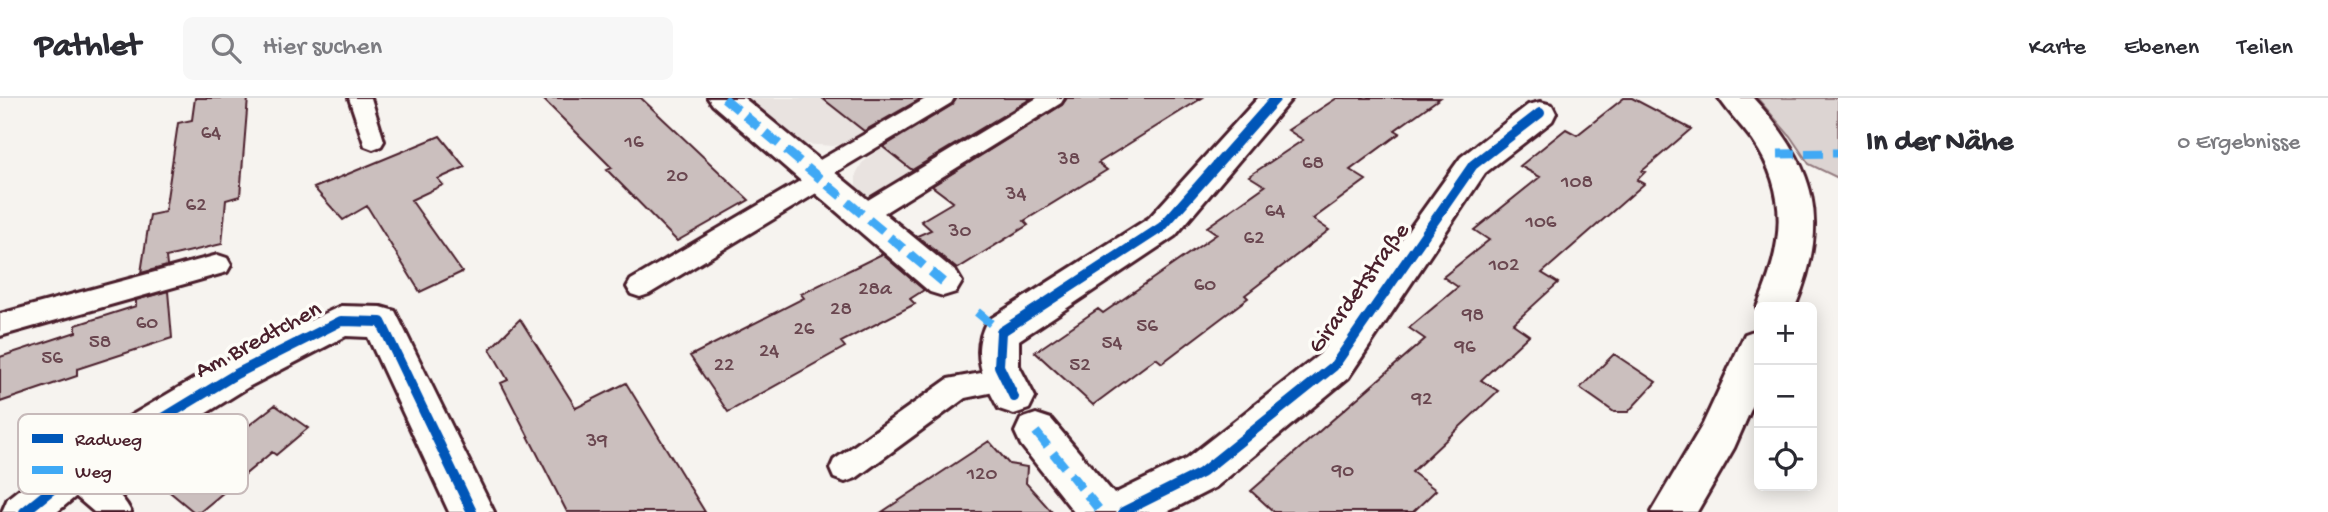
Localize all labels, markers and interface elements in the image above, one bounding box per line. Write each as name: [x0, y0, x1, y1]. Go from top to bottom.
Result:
search box: [183, 17, 673, 80]
text: Pathlet: [35, 29, 141, 67]
icon: search: [207, 29, 245, 67]
text: Hier suchen: [263, 33, 382, 64]
text: Karte: [2029, 34, 2086, 63]
text: Ebenen: [2124, 34, 2199, 63]
text: Teilen: [2237, 34, 2293, 63]
house number: 64: [201, 122, 221, 147]
text: In der Nähe: [1866, 126, 2013, 161]
text: 0 Ergebnisse: [2177, 130, 2300, 157]
house number: 16: [623, 131, 644, 156]
house number: 38: [1057, 148, 1080, 173]
house number: 68: [1302, 152, 1324, 177]
house number: 20: [666, 165, 688, 190]
house number: 108: [1560, 171, 1593, 196]
house number: 34: [1005, 183, 1026, 208]
house number: 62: [186, 194, 206, 219]
house number: 64: [1265, 200, 1285, 225]
house number: 106: [1524, 211, 1557, 236]
street label: Girardetstraße: [1303, 218, 1417, 360]
house number: 30: [948, 220, 971, 245]
house number: 62: [1244, 227, 1264, 252]
house number: 102: [1488, 254, 1519, 279]
house number: 60: [1194, 274, 1216, 299]
house number: 28a: [858, 278, 893, 303]
street label: Am Bredtchen: [191, 295, 328, 386]
house number: 28: [830, 298, 852, 323]
map controls: [1754, 302, 1817, 491]
button: +: [1754, 302, 1817, 365]
house number: 98: [1461, 304, 1484, 329]
house number: 60: [136, 312, 158, 337]
house number: 56: [1136, 315, 1158, 340]
house number: 26: [794, 318, 815, 343]
house number: 58: [89, 331, 111, 356]
house number: 54: [1102, 332, 1123, 357]
house number: 96: [1453, 336, 1476, 361]
house number: 24: [759, 340, 779, 365]
house number: 56: [41, 347, 63, 372]
house number: 22: [714, 354, 734, 379]
house number: 52: [1069, 354, 1091, 379]
button: −: [1754, 365, 1817, 428]
house number: 92: [1411, 388, 1432, 413]
legend: [18, 414, 248, 494]
button: locate: [1754, 428, 1817, 491]
text: Radweg: [75, 430, 142, 453]
house number: 39: [585, 430, 608, 455]
house number: 90: [1331, 460, 1354, 485]
text: Weg: [75, 462, 112, 485]
house number: 120: [966, 463, 997, 488]

